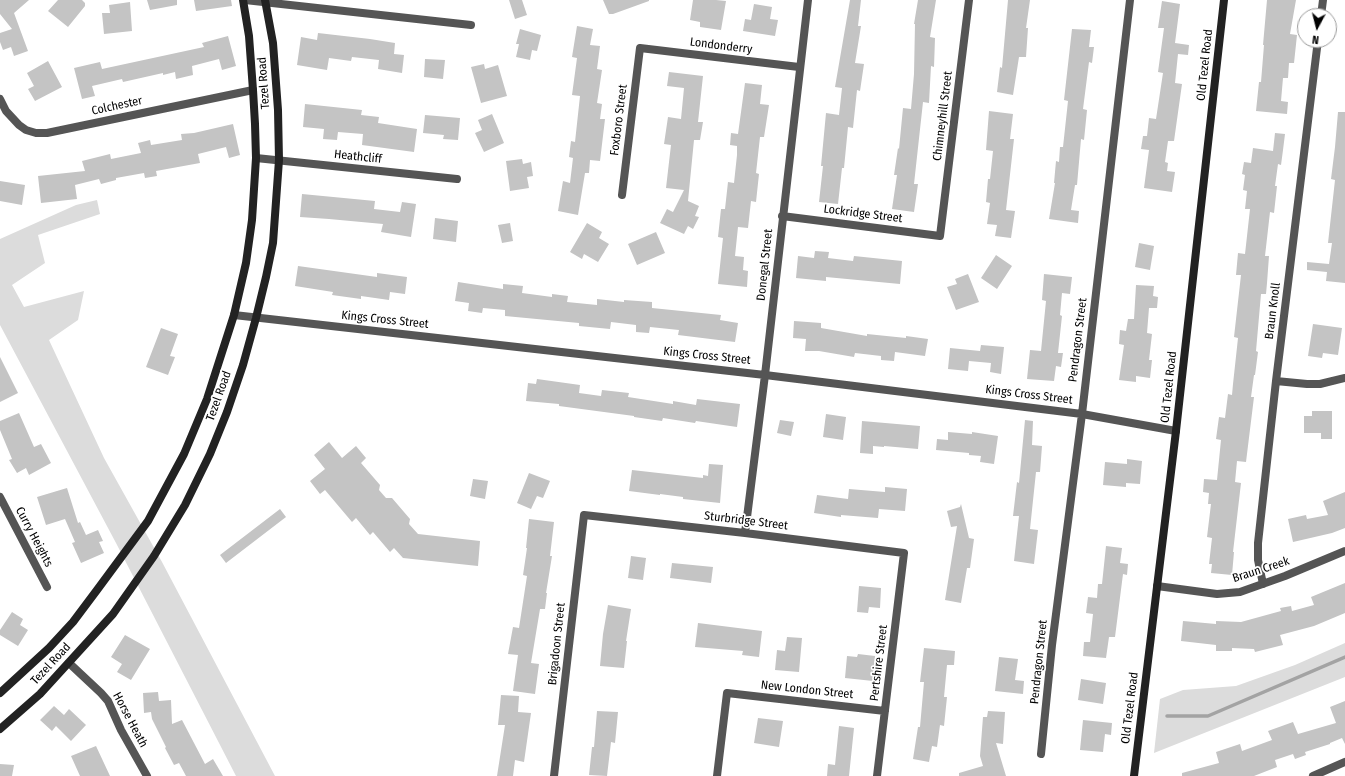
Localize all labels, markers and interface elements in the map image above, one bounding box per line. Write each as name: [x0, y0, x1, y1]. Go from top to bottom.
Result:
north arrow: [1297, 8, 1337, 48]
street label: Old Tezel Road: [1194, 28, 1216, 102]
text: N: [1312, 33, 1320, 46]
street label: Londonderry: [689, 35, 753, 57]
street label: Tezel Road: [255, 56, 273, 110]
street label: Chimneyhill Street: [930, 70, 956, 162]
street label: Foxboro Street: [607, 84, 631, 156]
street label: Colchester: [90, 94, 144, 118]
street label: Heathcliff: [333, 147, 383, 167]
street label: Lockridge Street: [823, 202, 903, 226]
street label: Donegal Street: [754, 228, 776, 302]
street label: Braun Knoll: [1262, 282, 1284, 340]
street label: Pendragon Street: [1066, 297, 1090, 383]
street label: Kings Cross Street: [341, 308, 429, 332]
street label: Kings Cross Street: [663, 344, 751, 368]
street label: Old Tezel Road: [1158, 350, 1180, 424]
street label: Tezel Road: [203, 369, 235, 423]
street label: Kings Cross Street: [985, 383, 1073, 407]
street label: Curry Heights: [12, 505, 56, 569]
street label: Sturbridge Street: [703, 509, 789, 533]
street label: Braun Creek: [1231, 554, 1291, 586]
street label: Brigadoon Street: [546, 602, 568, 686]
street label: Pendragon Street: [1027, 619, 1051, 705]
street label: Pertshire Street: [867, 624, 891, 702]
street label: Tezel Road: [28, 640, 74, 688]
street label: Old Tezel Road: [1118, 671, 1142, 745]
street label: New London Street: [760, 678, 854, 702]
street label: Horse Heath: [109, 690, 151, 750]

